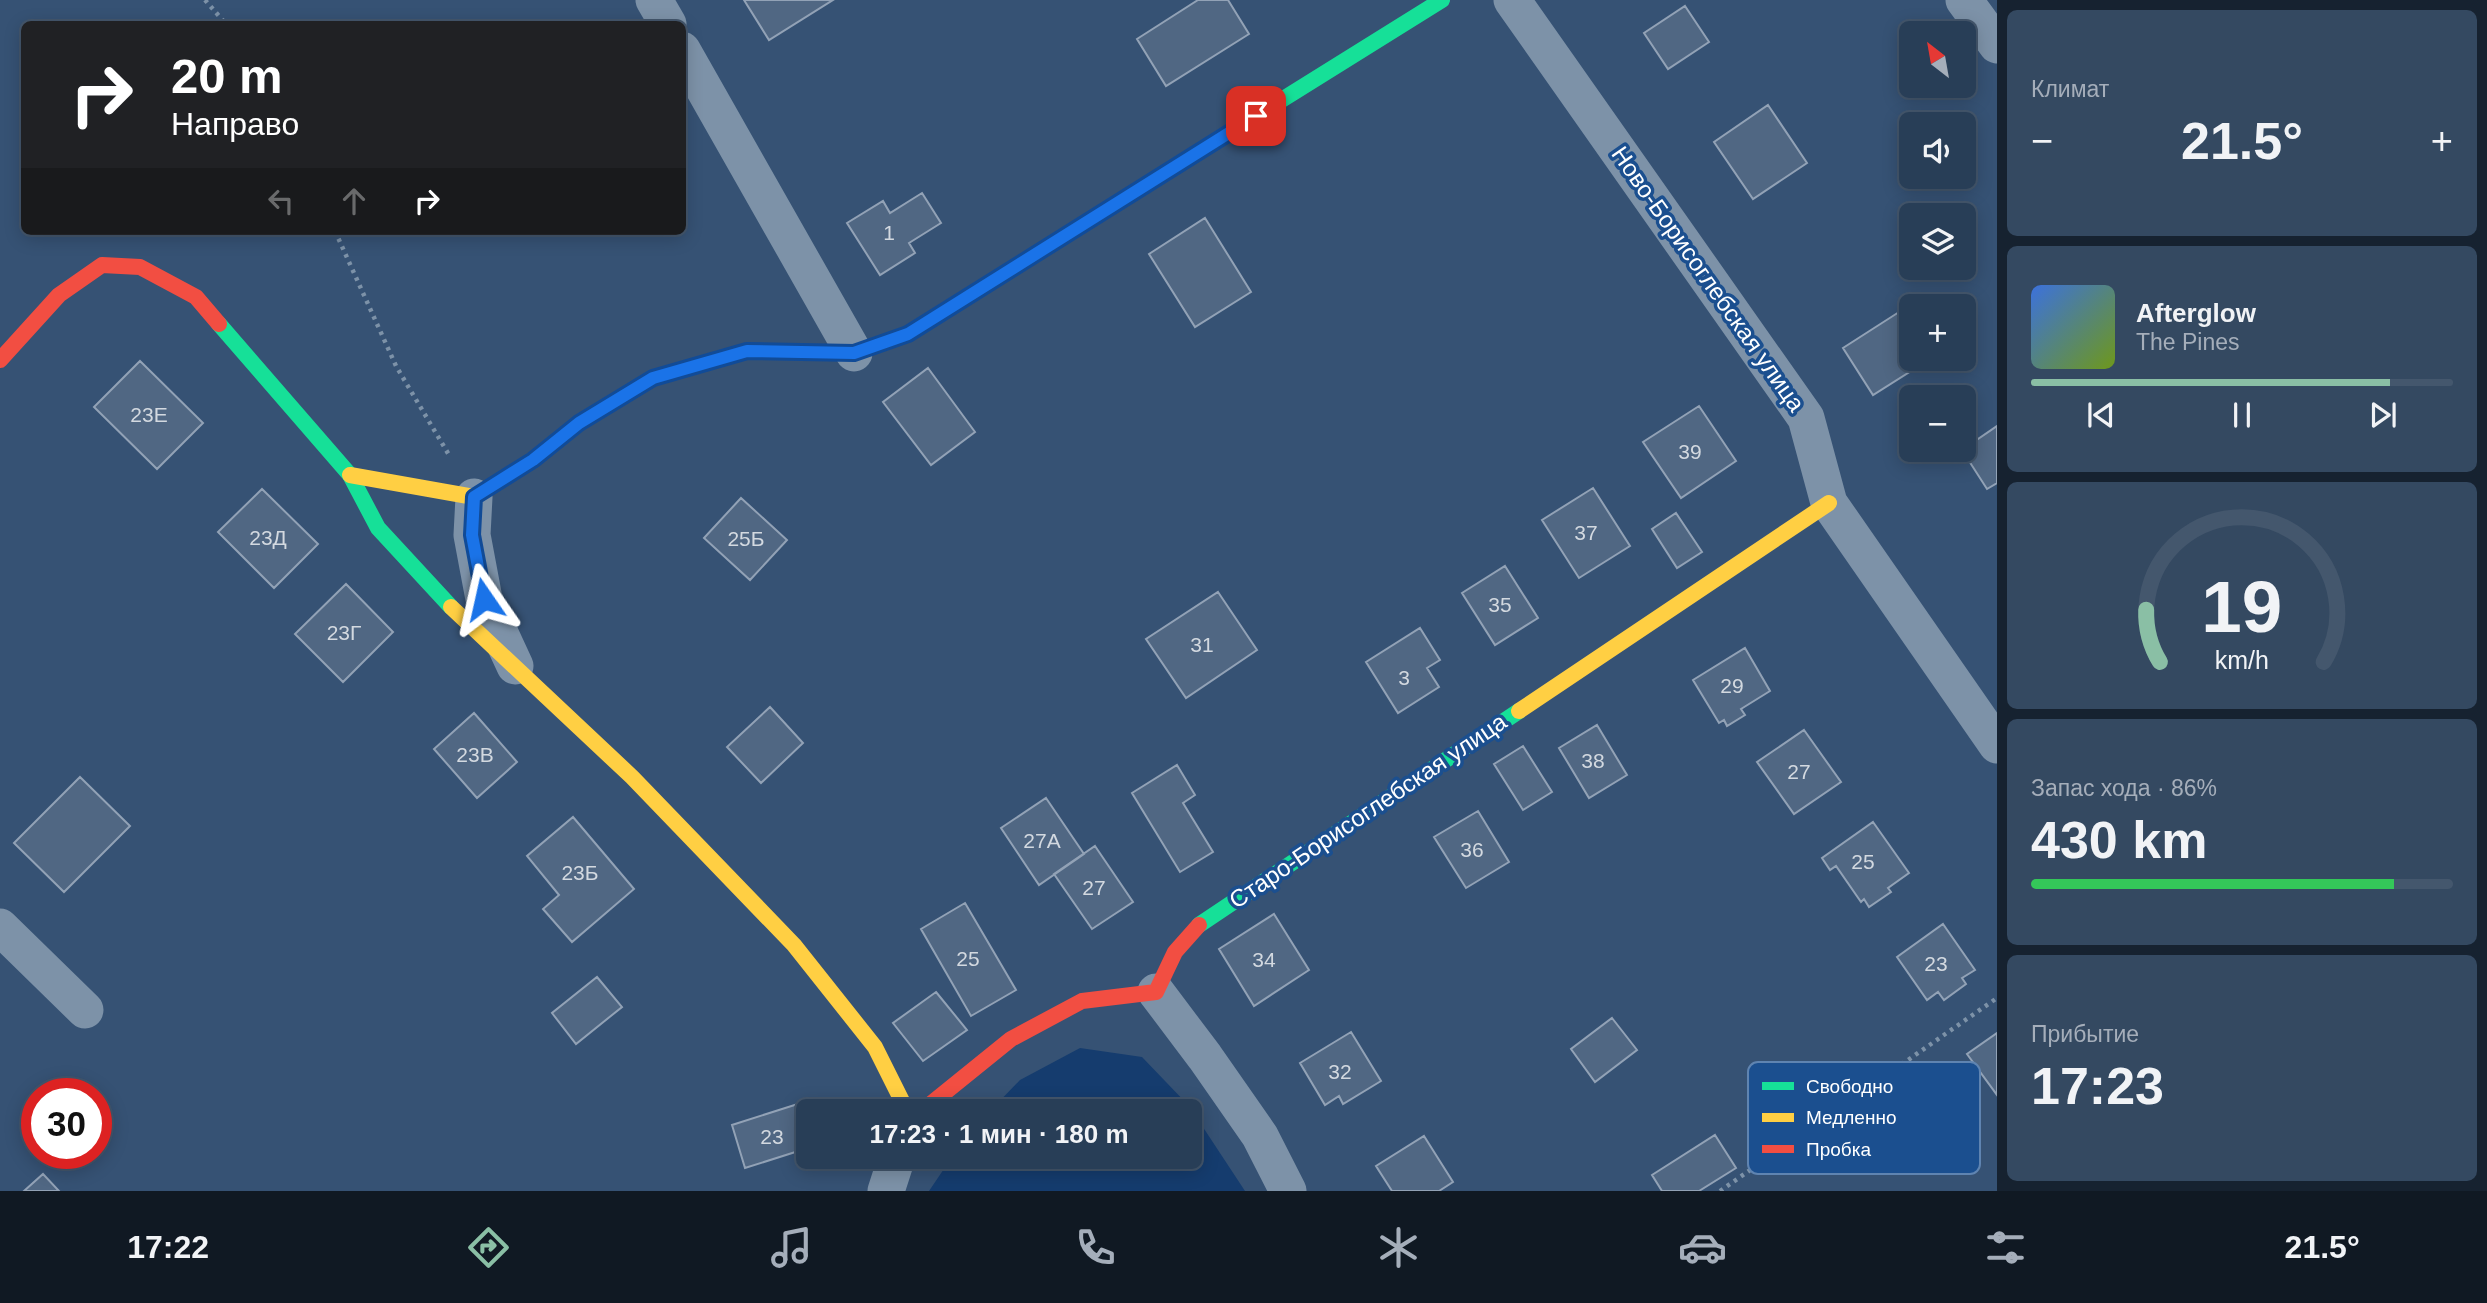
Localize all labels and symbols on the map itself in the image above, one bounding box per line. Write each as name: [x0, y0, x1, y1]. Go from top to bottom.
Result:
north arrow: [1899, 21, 1976, 98]
pin: [1226, 86, 1286, 146]
street label: Ново-Борисоглебская улица: [1607, 141, 1811, 417]
house number: 1: [883, 221, 895, 244]
house number: 23Е: [130, 403, 168, 426]
house number: 39: [1678, 440, 1702, 463]
house number: 37: [1574, 521, 1598, 544]
house number: 23Д: [249, 526, 287, 549]
house number: 25Б: [727, 527, 765, 550]
position arrow: [447, 562, 521, 636]
house number: 35: [1488, 593, 1512, 616]
house number: 23Г: [327, 621, 361, 644]
house number: 31: [1190, 633, 1214, 656]
house number: 3: [1398, 666, 1410, 689]
house number: 29: [1720, 674, 1744, 697]
street label: Старо-Борисоглебская улица: [1224, 707, 1512, 914]
house number: 23В: [456, 743, 494, 766]
house number: 38: [1581, 749, 1605, 772]
house number: 27: [1787, 760, 1811, 783]
house number: 27А: [1023, 829, 1061, 852]
house number: 36: [1460, 838, 1484, 861]
house number: 25: [1851, 850, 1875, 873]
house number: 23Б: [561, 861, 599, 884]
house number: 27: [1082, 876, 1106, 899]
house number: 25: [956, 947, 980, 970]
house number: 34: [1252, 948, 1276, 971]
house number: 23: [1924, 952, 1948, 975]
house number: 32: [1328, 1060, 1352, 1083]
legend: [1748, 1062, 1980, 1174]
text: Свободно: [1806, 1076, 1893, 1097]
speed limit sign: 30: [21, 1078, 112, 1169]
text: Медленно: [1806, 1107, 1896, 1128]
house number: 23: [760, 1125, 784, 1148]
text: Пробка: [1806, 1139, 1871, 1160]

